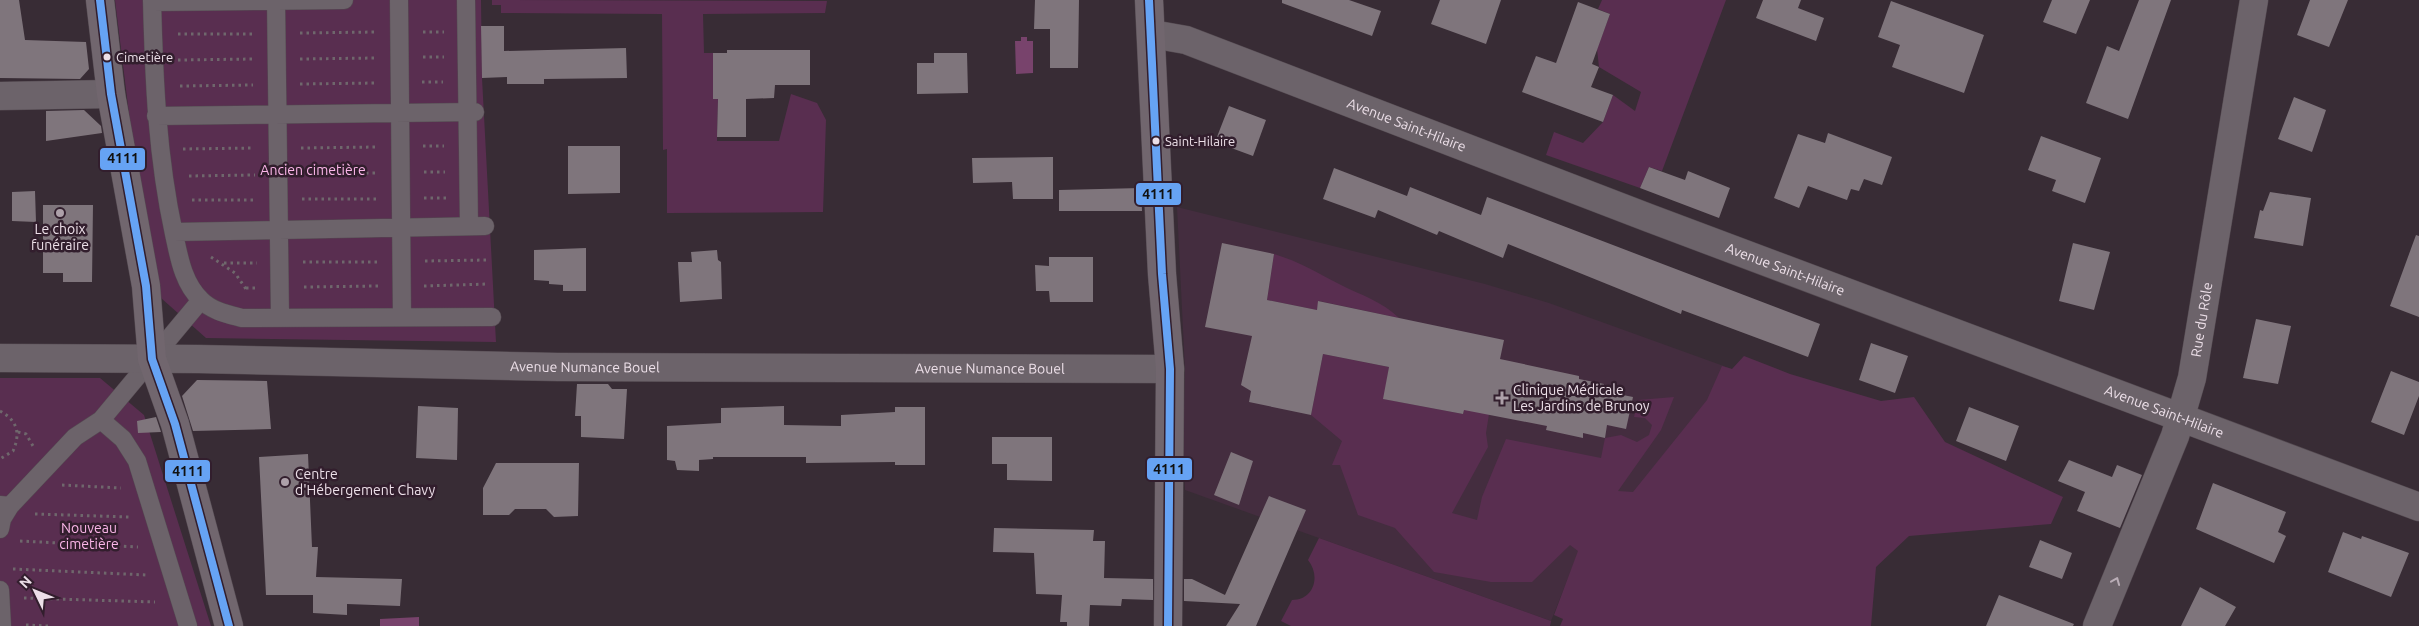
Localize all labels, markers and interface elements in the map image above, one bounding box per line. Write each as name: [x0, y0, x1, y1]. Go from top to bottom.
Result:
place label: Cimetière: [116, 50, 173, 64]
marker: Cimetière: [102, 52, 112, 62]
street label: Avenue Saint-Hilaire: [1345, 95, 1468, 155]
place label: Saint-Hilaire: [1165, 134, 1235, 148]
marker: Saint-Hilaire: [1151, 136, 1161, 146]
line badge: 4111: [99, 147, 146, 171]
text: 4111: [107, 150, 139, 166]
park label: Ancien cimetière: [260, 162, 366, 178]
line badge: 4111: [1135, 182, 1182, 206]
text: 4111: [1142, 186, 1174, 202]
marker: Le choix funéraire: [54, 207, 66, 219]
place label: Le choix funéraire: [31, 221, 89, 253]
street label: Avenue Saint-Hilaire: [1723, 239, 1847, 299]
street label: Rue du Rôle: [2188, 281, 2216, 358]
street label: Avenue Numance Bouel: [510, 358, 660, 375]
street label: Avenue Numance Bouel: [915, 360, 1065, 377]
place label: Clinique Médicale Les Jardins de Brunoy: [1513, 382, 1650, 414]
street label: Avenue Saint-Hilaire: [2102, 382, 2226, 441]
marker: Clinique Médicale Les Jardins de Brunoy: [1495, 391, 1509, 405]
line badge: 4111: [1146, 457, 1193, 481]
line badge: 4111: [164, 459, 211, 483]
text: 4111: [1153, 461, 1185, 477]
text: 4111: [172, 463, 204, 479]
place label: Centre d'Hébergement Chavy: [295, 466, 435, 498]
marker: Centre d'Hébergement Chavy: [279, 476, 291, 488]
park label: Nouveau cimetière: [59, 520, 119, 552]
north arrow: [10, 566, 60, 616]
text: N: [16, 573, 35, 591]
one-way arrow: [2109, 577, 2120, 586]

